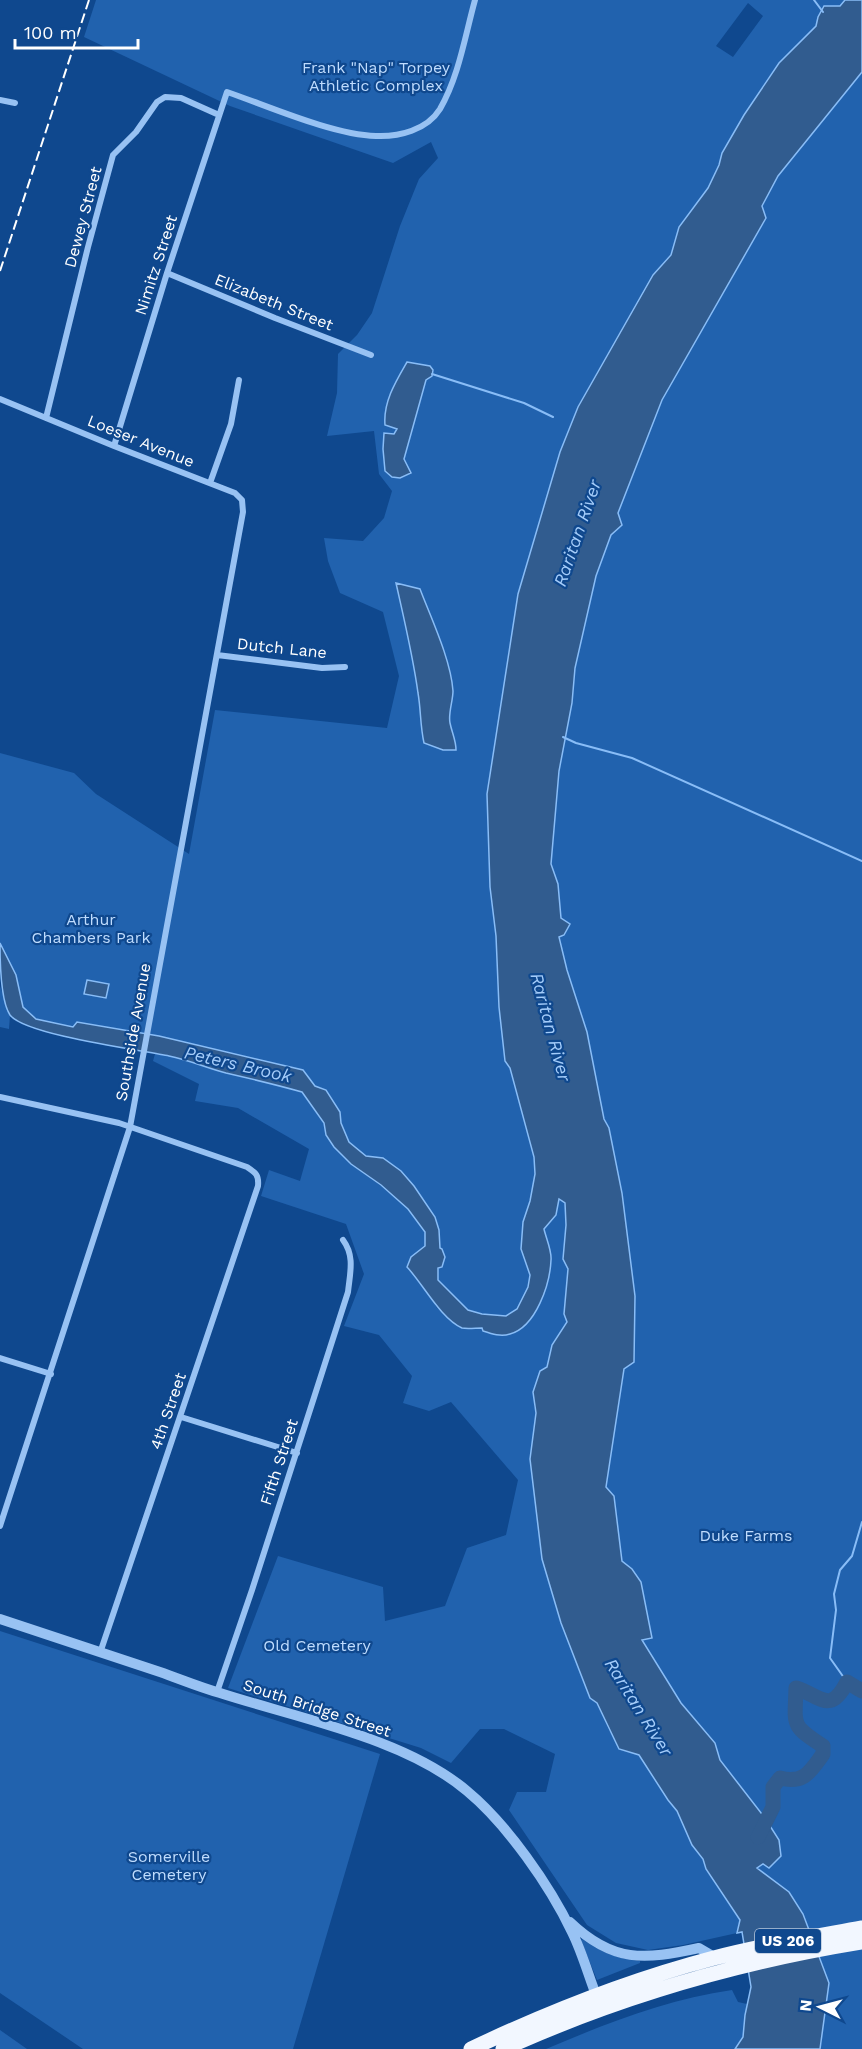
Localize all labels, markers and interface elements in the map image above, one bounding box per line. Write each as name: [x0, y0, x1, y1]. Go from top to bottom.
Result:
scale bar: [15, 12, 138, 50]
text: 100 m: [24, 22, 77, 43]
park label: Frank "Nap" Torpey Athletic Complex: [302, 58, 451, 95]
street label: Dewey Street: [60, 164, 106, 270]
street label: Nimitz Street: [131, 212, 181, 318]
street label: Elizabeth Street: [212, 270, 336, 335]
street label: Loeser Avenue: [85, 411, 197, 471]
water label: Raritan River: [549, 476, 605, 589]
street label: Dutch Lane: [236, 634, 328, 662]
park label: Arthur Chambers Park: [32, 910, 150, 947]
street label: Southside Avenue: [112, 962, 154, 1102]
water label: Raritan River: [526, 970, 576, 1085]
water label: Peters Brook: [182, 1041, 295, 1087]
street label: 4th Street: [146, 1370, 190, 1452]
street label: Fifth Street: [256, 1416, 302, 1508]
park label: Duke Farms: [699, 1526, 793, 1545]
park label: Old Cemetery: [263, 1636, 371, 1655]
water label: Raritan River: [601, 1654, 678, 1761]
street label: South Bridge Street: [241, 1675, 394, 1741]
park label: Somerville Cemetery: [128, 1847, 210, 1884]
road number: US 206: [755, 1929, 821, 1953]
north arrow: [790, 1977, 850, 2037]
text: N: [796, 1999, 816, 2012]

